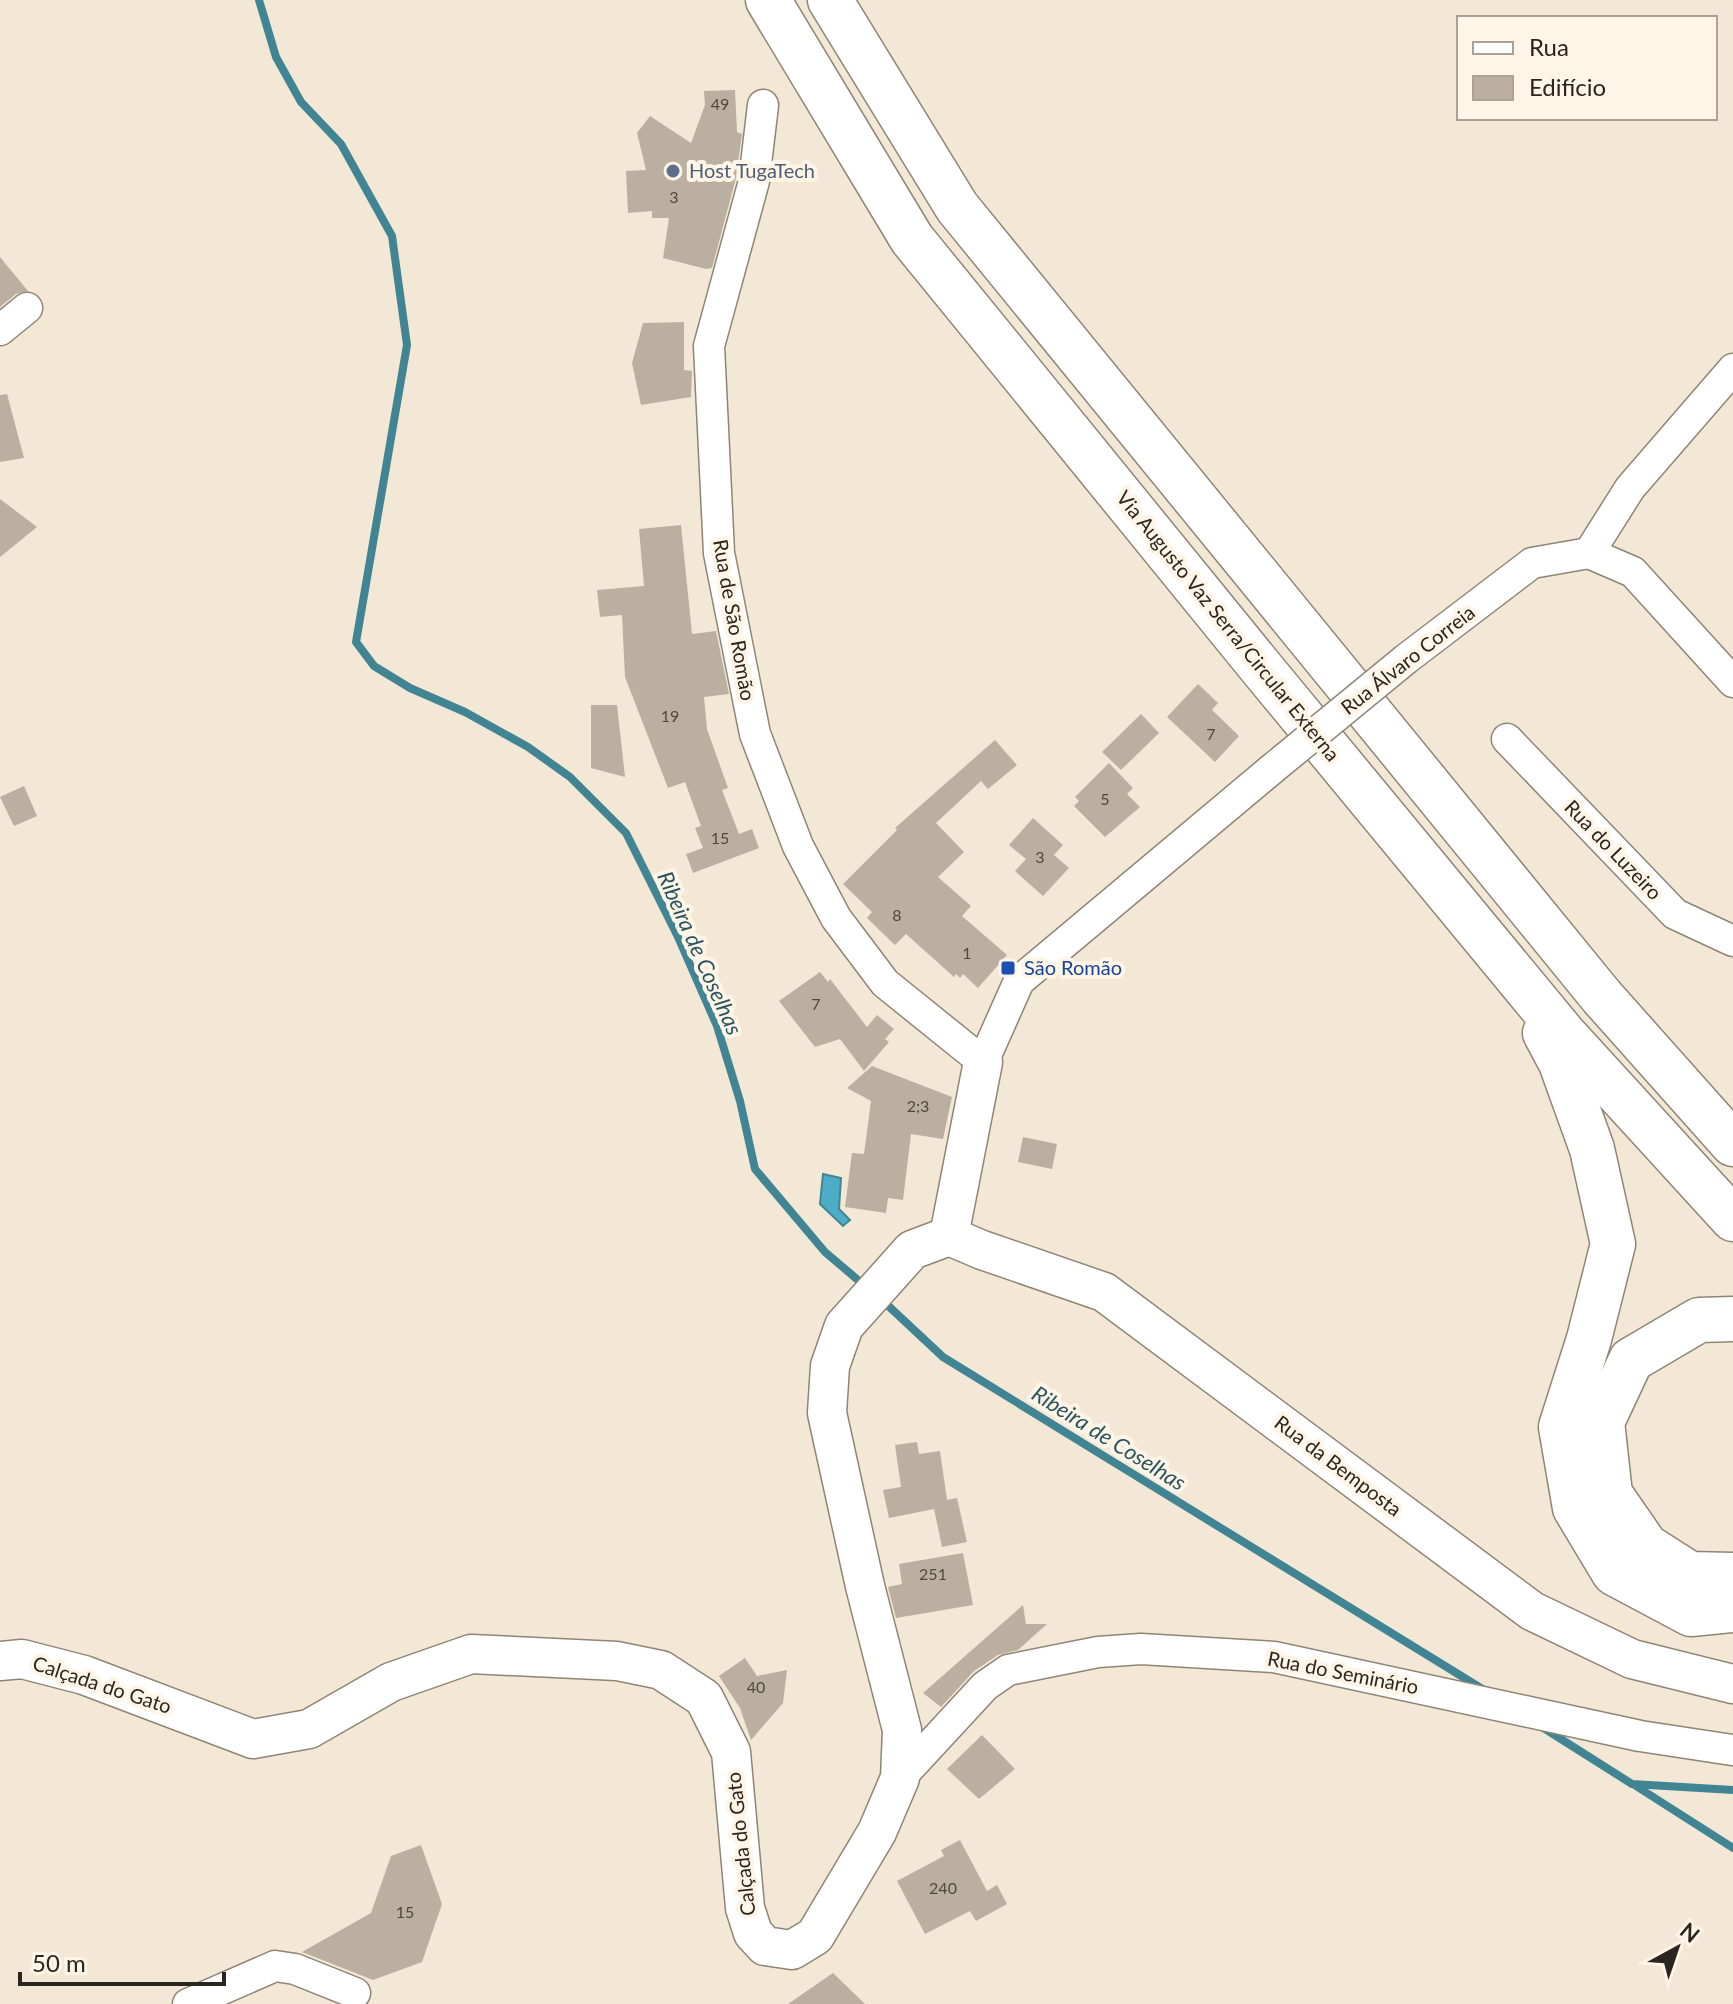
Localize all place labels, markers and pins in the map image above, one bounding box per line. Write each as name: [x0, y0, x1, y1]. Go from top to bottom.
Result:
place label: Host TugaTech: [689, 158, 815, 182]
marker: Host TugaTech: [664, 162, 682, 180]
place label: São Romão: [1024, 955, 1122, 979]
marker: São Romão: [999, 959, 1017, 977]

